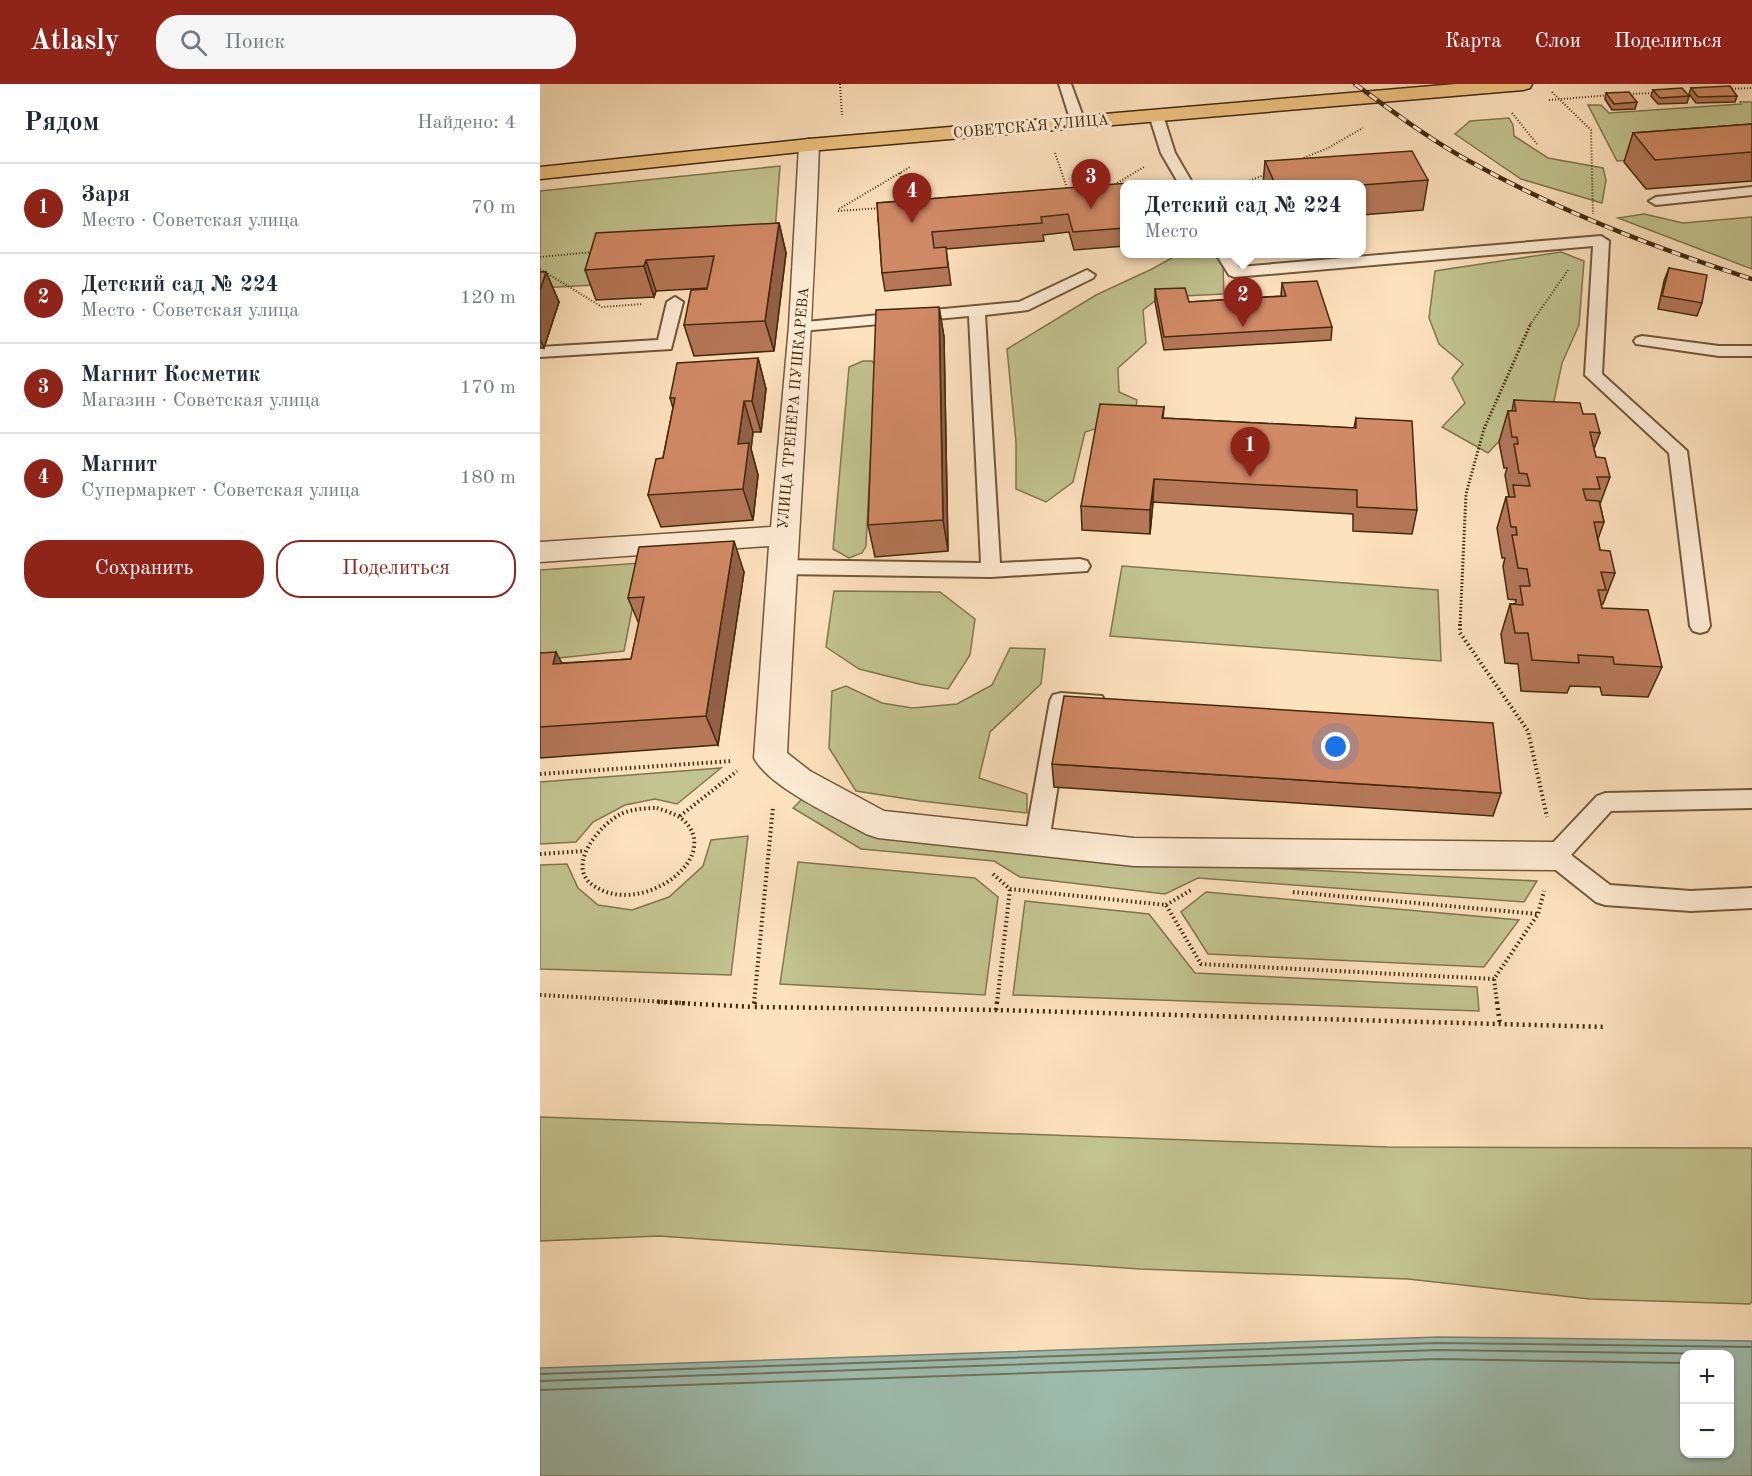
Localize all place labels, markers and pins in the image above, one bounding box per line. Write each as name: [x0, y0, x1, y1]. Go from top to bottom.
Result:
pin: 3: [1072, 160, 1110, 209]
pin: 4: [892, 174, 932, 223]
pin: 2: [1224, 278, 1262, 327]
pin: 1: [1230, 428, 1270, 477]

